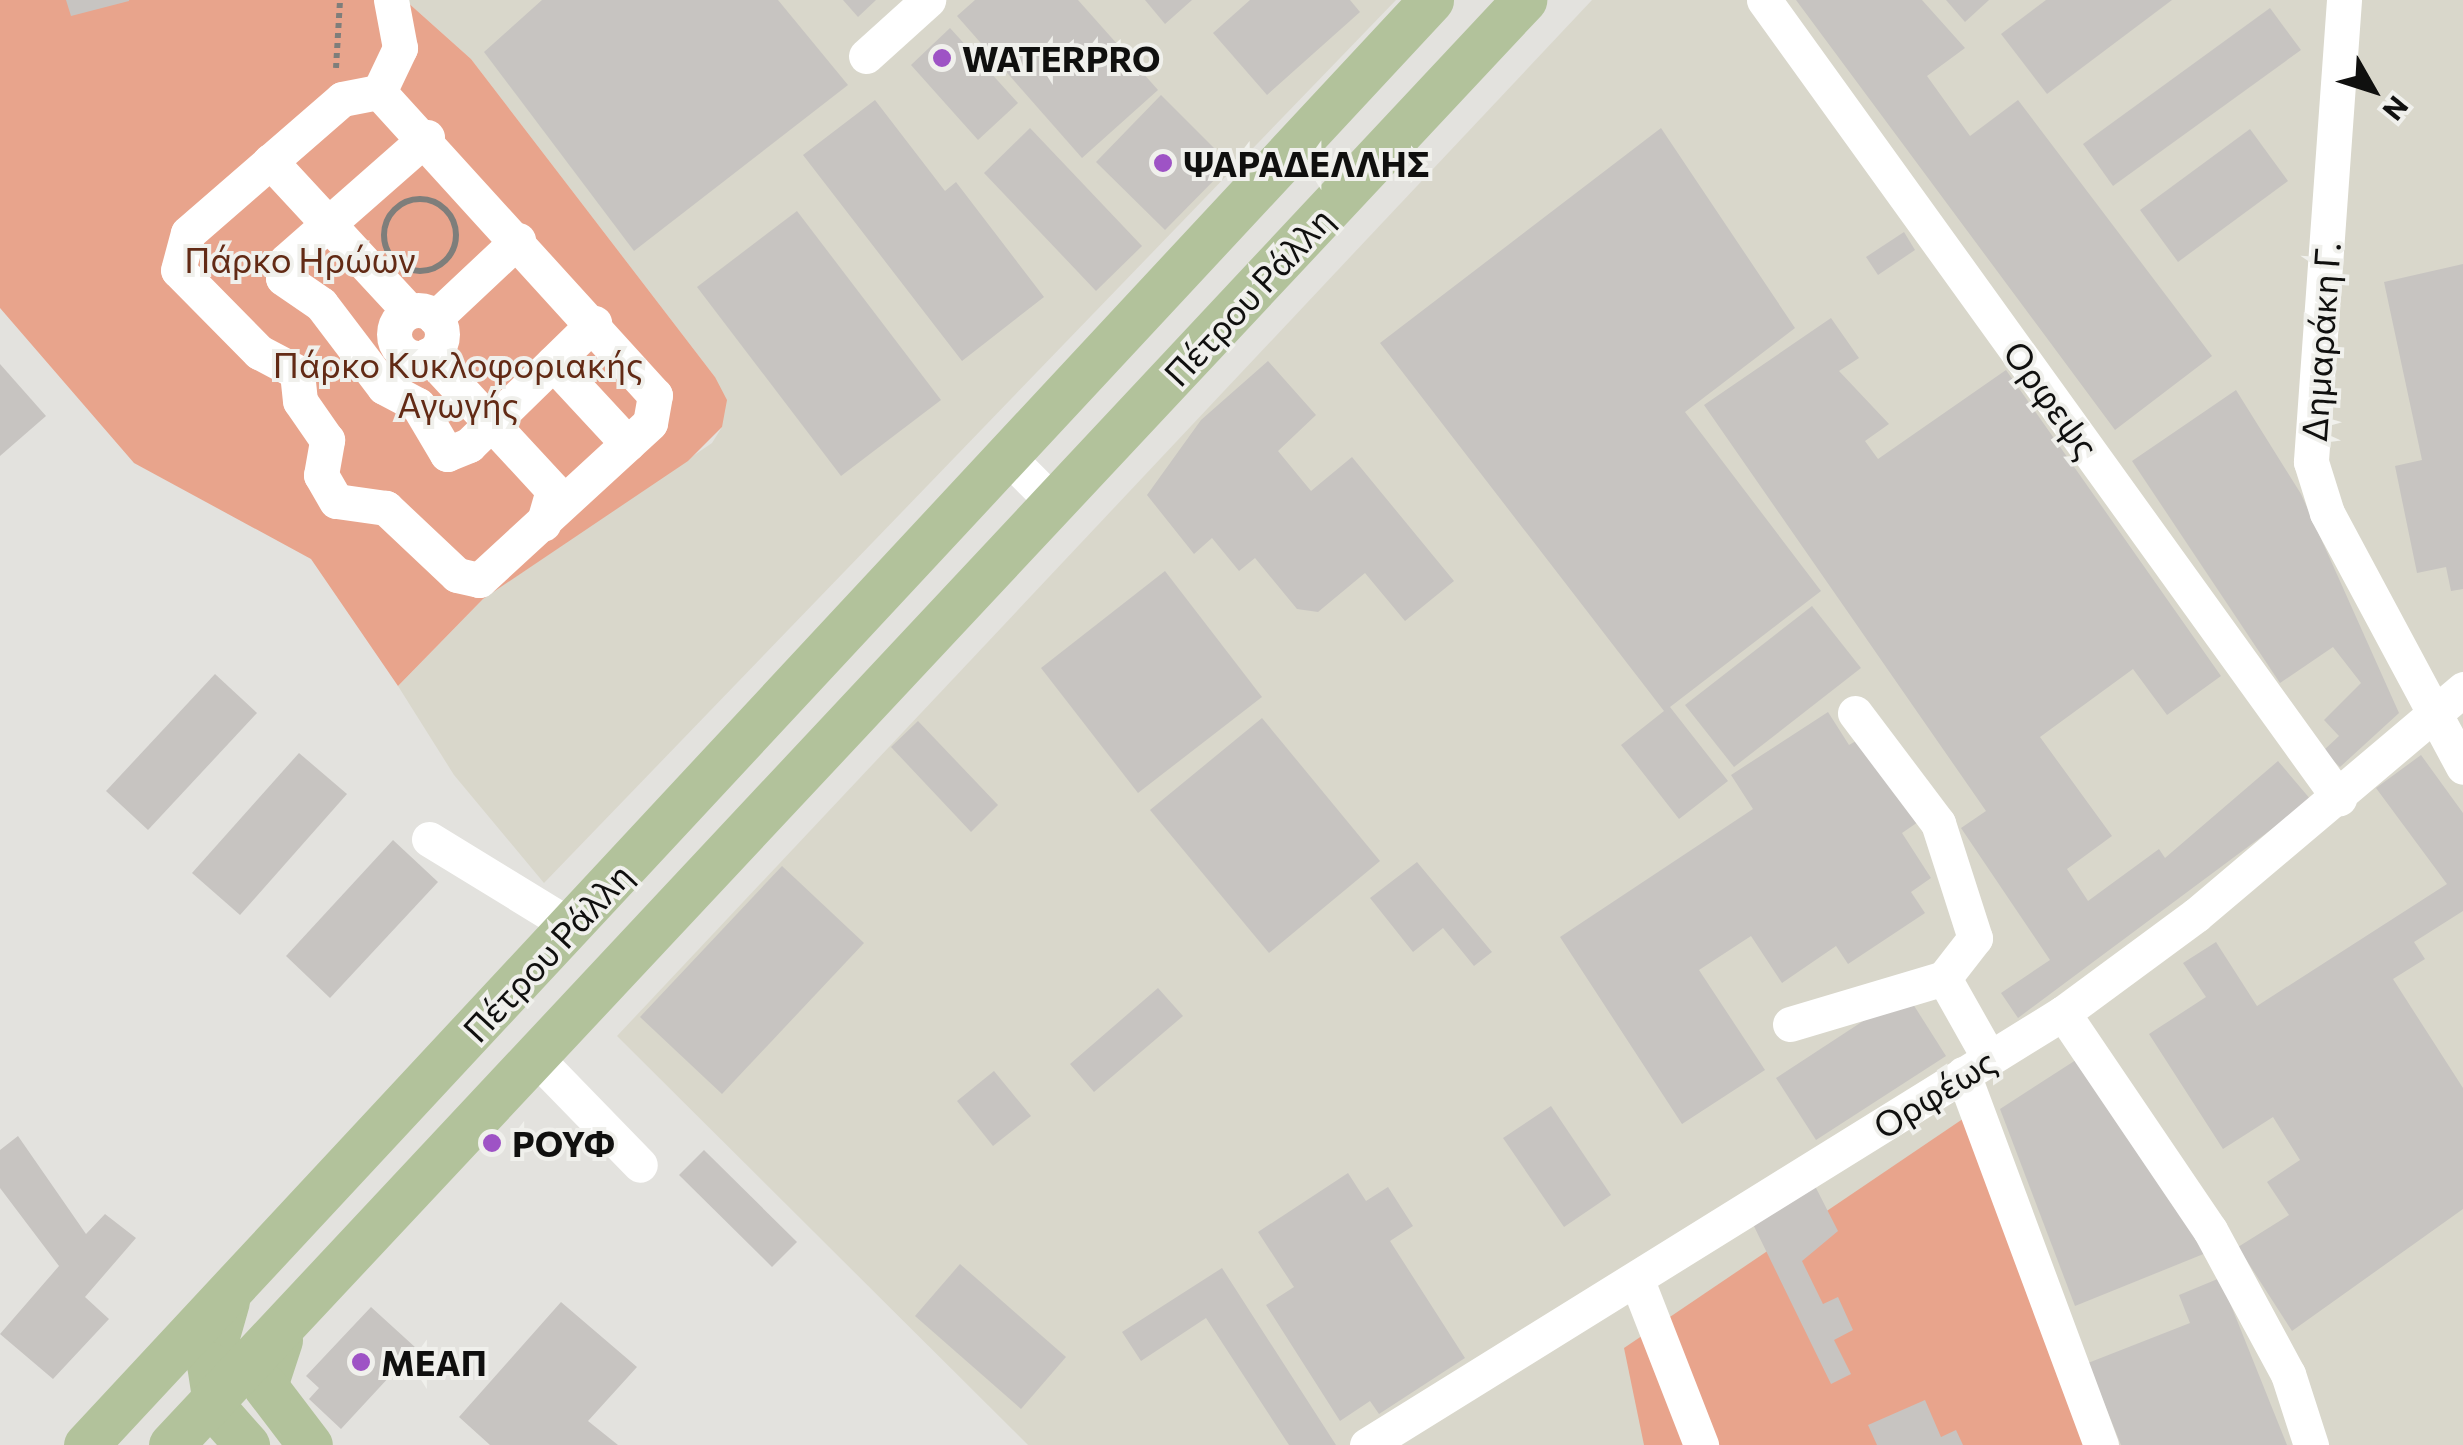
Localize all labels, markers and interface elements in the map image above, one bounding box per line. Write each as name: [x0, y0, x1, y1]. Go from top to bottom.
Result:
place label: WATERPRO: [962, 37, 1160, 79]
north arrow: [2323, 40, 2423, 140]
marker: WATERPRO: [931, 47, 953, 69]
text: N: [2376, 90, 2416, 128]
place label: ΨΑΡΑΔΕΛΛΗΣ: [1183, 142, 1430, 184]
marker: ΨΑΡΑΔΕΛΛΗΣ: [1152, 152, 1174, 174]
street label: Πέτρου Ράλλη: [1155, 198, 1341, 394]
park label: Πάρκο Ηρώων: [184, 238, 416, 280]
street label: Δημαράκη Γ.: [2292, 241, 2348, 443]
street label: Ορφεψς: [1996, 332, 2108, 466]
park label: Πάρκο Κυκλοφοριακής Αγωγής: [273, 343, 643, 425]
street label: Πέτρου Ράλλη: [454, 854, 640, 1050]
street label: Ορφέως: [1865, 1039, 2003, 1147]
place label: ΡΟΥΦ: [512, 1122, 615, 1164]
marker: ΡΟΥΦ: [481, 1132, 503, 1154]
place label: ΜΕΑΠ: [381, 1341, 487, 1383]
marker: ΜΕΑΠ: [350, 1351, 372, 1373]

